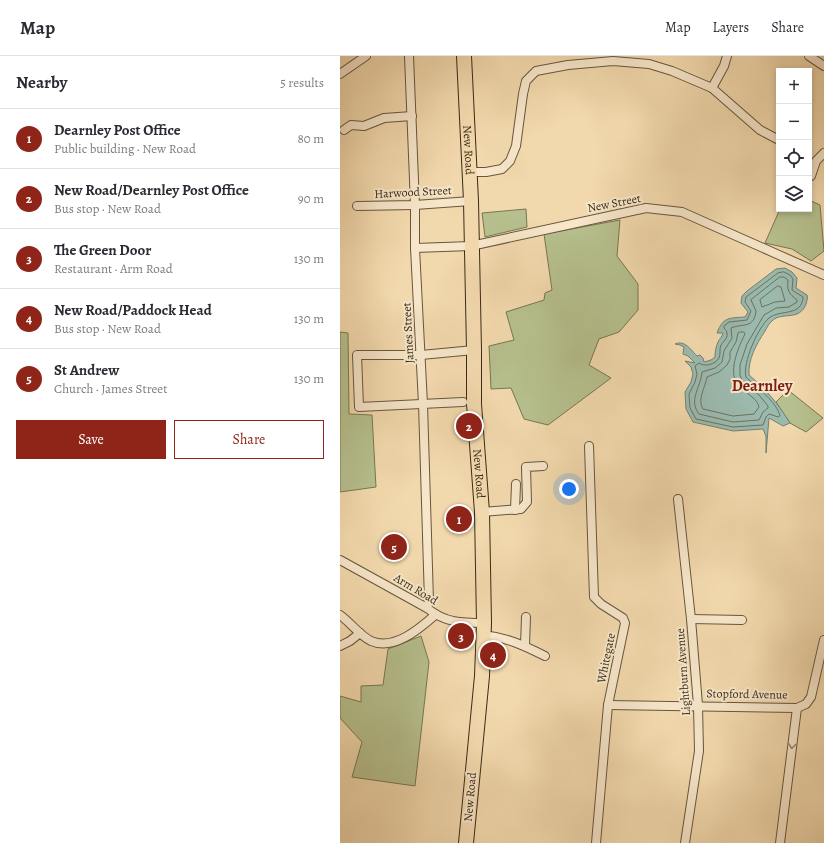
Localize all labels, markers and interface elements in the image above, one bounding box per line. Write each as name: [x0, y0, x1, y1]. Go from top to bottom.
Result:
text: Map: [20, 15, 55, 41]
text: Map: [665, 18, 691, 37]
text: Layers: [713, 18, 749, 37]
text: Share: [771, 18, 804, 37]
map controls: [776, 68, 812, 212]
button: +: [776, 68, 812, 104]
text: Nearby: [16, 71, 67, 94]
text: 5 results: [280, 74, 324, 91]
button: −: [776, 104, 812, 140]
text: Dearnley Post Office: [54, 120, 181, 140]
street label: New Road: [459, 125, 478, 176]
text: 1: [27, 130, 31, 147]
text: 80 m: [297, 130, 324, 147]
text: Public building · New Road: [54, 140, 196, 157]
button: locate: [776, 140, 812, 176]
button: layers: [776, 176, 812, 212]
text: New Road/Dearnley Post Office: [54, 180, 249, 200]
street label: Harwood Street: [374, 182, 452, 202]
text: 2: [26, 190, 32, 207]
text: 90 m: [298, 190, 324, 207]
street label: New Street: [586, 190, 642, 216]
text: Bus stop · New Road: [54, 200, 161, 217]
text: The Green Door: [54, 240, 151, 260]
text: 3: [26, 250, 32, 267]
text: 130 m: [294, 250, 324, 267]
text: Restaurant · Arm Road: [54, 260, 173, 277]
text: New Road/Paddock Head: [54, 300, 212, 320]
street label: James Street: [398, 302, 418, 364]
text: 4: [26, 310, 32, 327]
text: 130 m: [294, 310, 324, 327]
text: Bus stop · New Road: [54, 320, 161, 337]
text: St Andrew: [54, 360, 119, 380]
text: 5: [26, 370, 32, 387]
text: 130 m: [294, 370, 324, 387]
district label: Dearnley: [732, 375, 793, 397]
text: Church · James Street: [54, 380, 167, 397]
pin: 2: [456, 411, 482, 441]
button: Save: [16, 420, 166, 459]
button: Share: [174, 420, 324, 459]
street label: New Road: [469, 448, 489, 500]
your location: [559, 479, 579, 499]
pin: 1: [446, 504, 472, 534]
pin: 5: [381, 532, 407, 562]
street label: Arm Road: [390, 569, 441, 609]
pin: 3: [448, 621, 474, 651]
street label: Lightburn Avenue: [672, 628, 694, 716]
street label: Whitegate: [593, 631, 619, 686]
pin: 4: [480, 640, 506, 670]
street label: Stopford Avenue: [706, 685, 788, 703]
one-way arrow: [788, 743, 797, 749]
street label: New Road: [460, 771, 480, 822]

